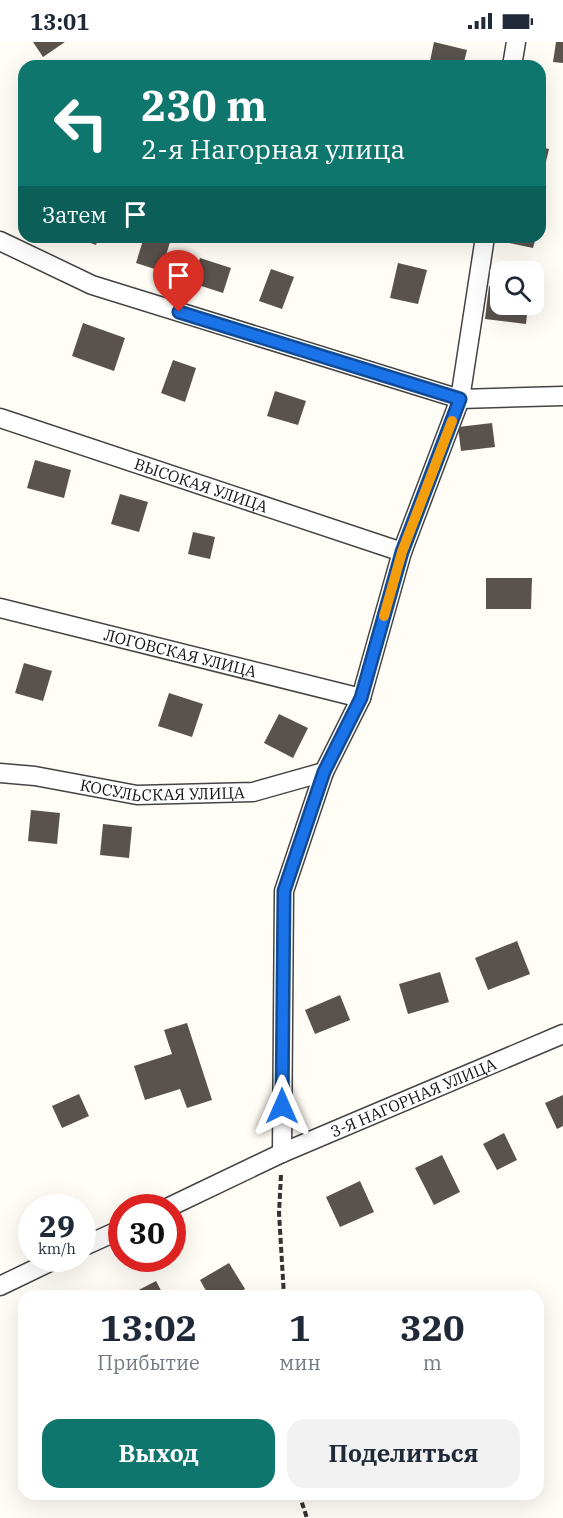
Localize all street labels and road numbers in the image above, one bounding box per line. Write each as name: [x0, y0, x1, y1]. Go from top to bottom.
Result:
street label: ВЫСОКАЯ УЛИЦА: [132, 453, 271, 517]
street label: ЛОГОВСКАЯ УЛИЦА: [102, 624, 259, 682]
street label: КОСУЛЬСКАЯ УЛИЦА: [78, 775, 245, 806]
street label: 3-Я НАГОРНАЯ УЛИЦА: [327, 1053, 499, 1141]

